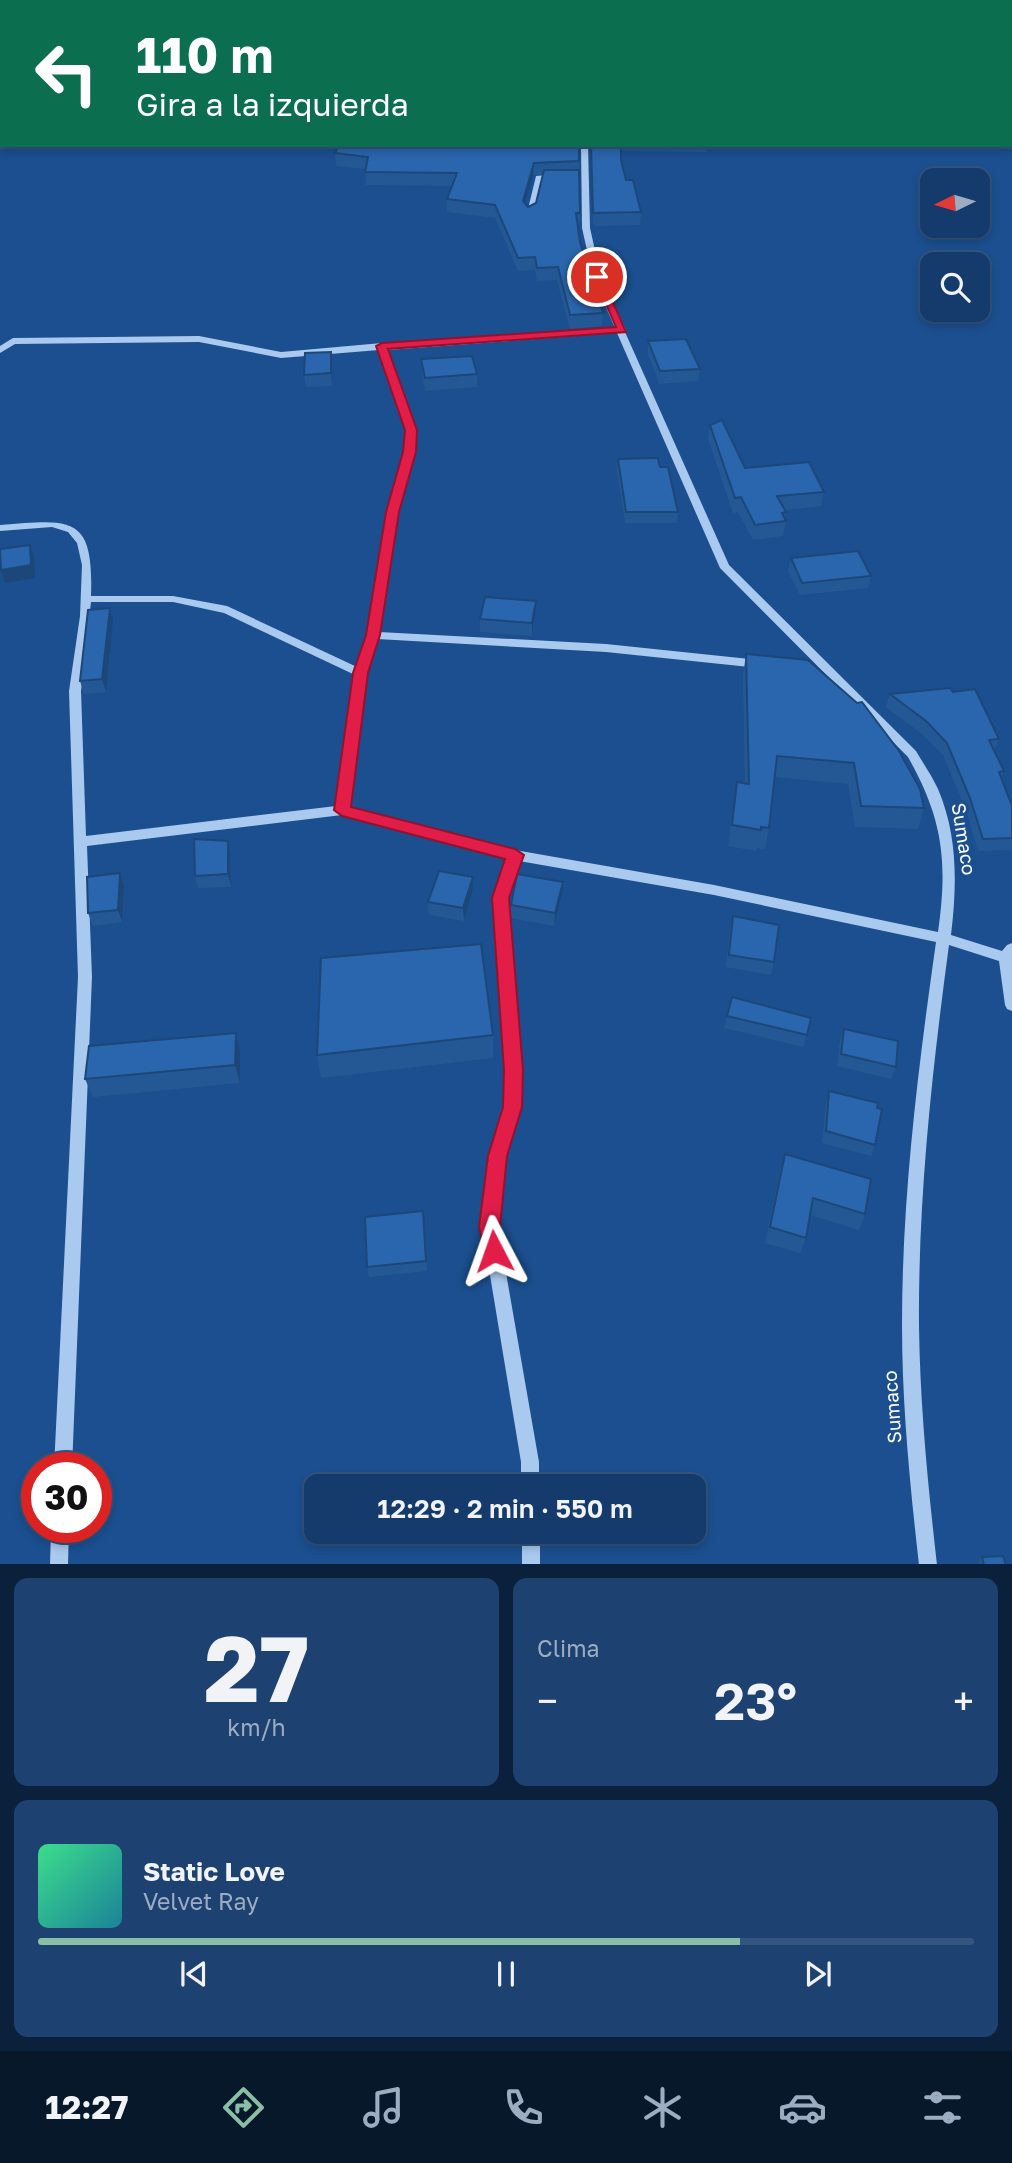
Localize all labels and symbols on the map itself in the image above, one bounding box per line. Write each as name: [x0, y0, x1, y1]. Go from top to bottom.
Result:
north arrow: [920, 168, 990, 238]
pin: [567, 247, 627, 307]
street label: Sumaco: [947, 801, 982, 877]
position arrow: [457, 1214, 531, 1288]
street label: Sumaco: [877, 1370, 906, 1444]
speed limit sign: 30: [21, 1452, 112, 1543]

